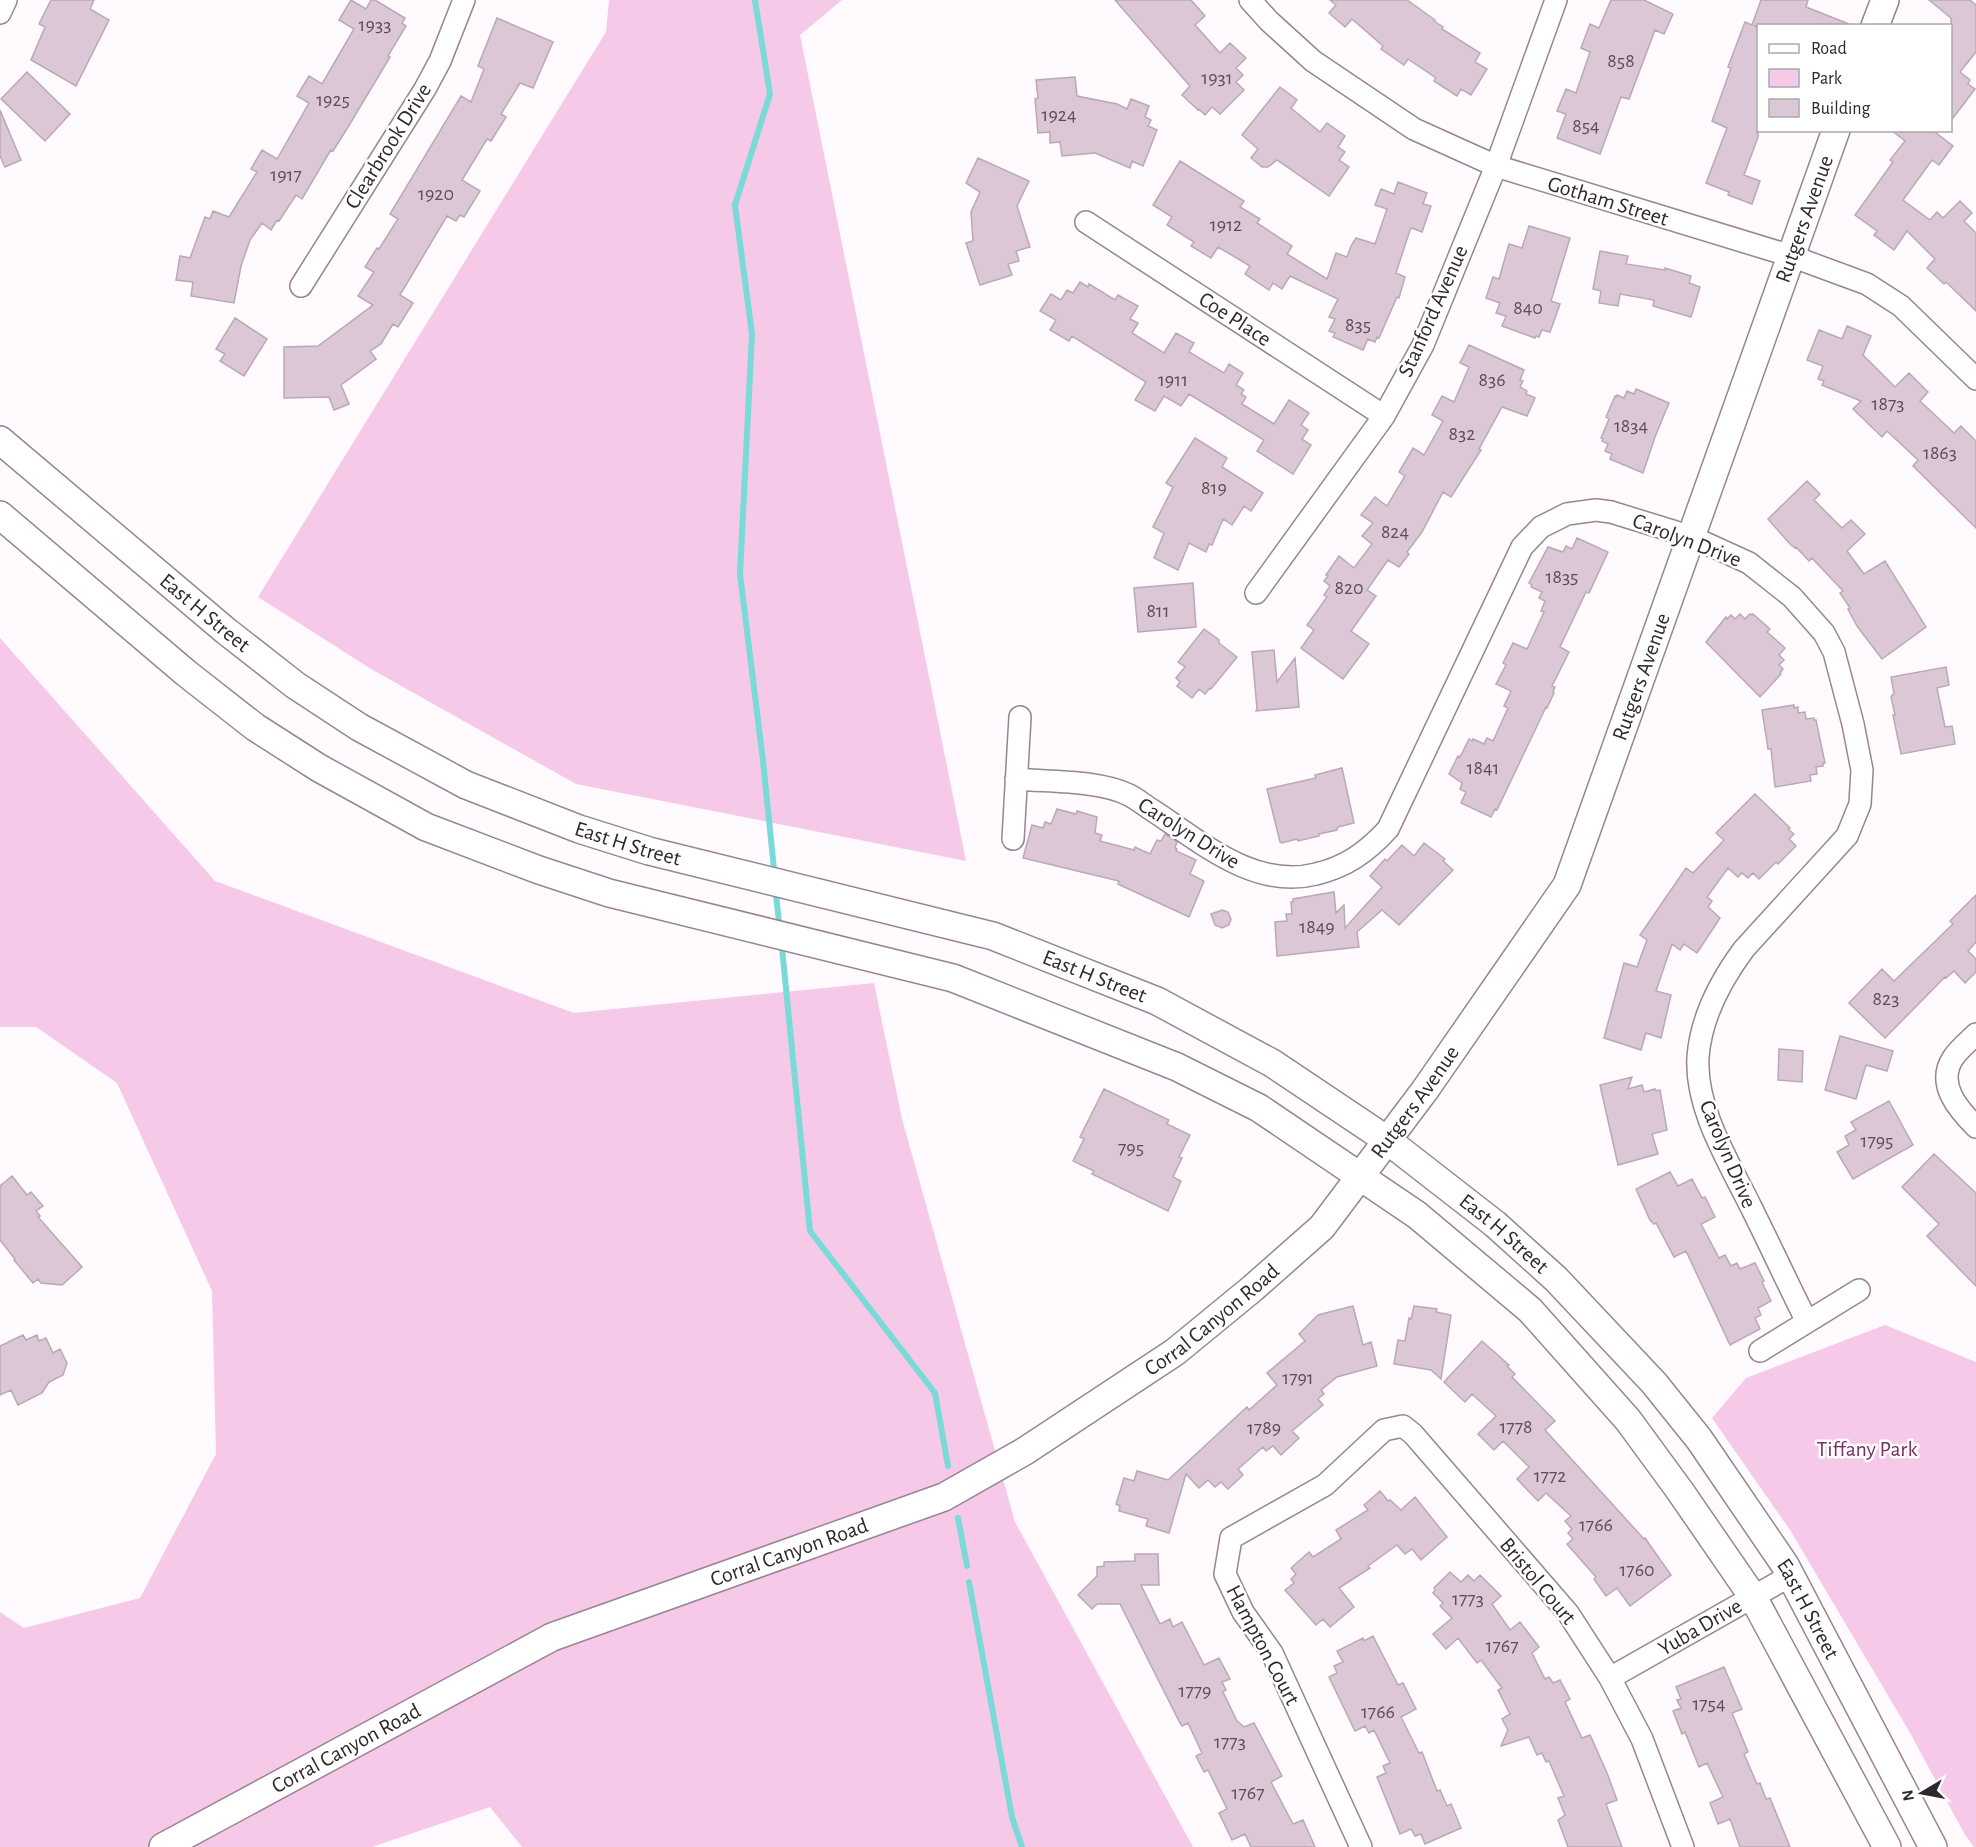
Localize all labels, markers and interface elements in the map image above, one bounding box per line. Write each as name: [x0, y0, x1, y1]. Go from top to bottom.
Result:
house number: 1933: [359, 15, 391, 35]
legend: [1757, 24, 1952, 132]
text: Road: [1811, 40, 1847, 58]
house number: 858: [1607, 51, 1635, 71]
house number: 1931: [1201, 68, 1233, 88]
text: Park: [1811, 70, 1843, 88]
street label: Clearbrook Drive: [341, 79, 435, 213]
house number: 1925: [316, 90, 350, 110]
text: Building: [1811, 100, 1871, 118]
house number: 1924: [1042, 105, 1077, 125]
house number: 854: [1572, 116, 1600, 136]
street label: Rutgers Avenue: [1772, 152, 1837, 286]
house number: 1917: [270, 165, 302, 185]
street label: Gotham Street: [1545, 172, 1671, 230]
house number: 1920: [418, 184, 454, 204]
house number: 1912: [1210, 215, 1242, 235]
street label: Stanford Avenue: [1394, 242, 1472, 380]
street label: Coe Place: [1195, 288, 1275, 350]
house number: 840: [1513, 298, 1543, 318]
house number: 835: [1345, 315, 1371, 335]
house number: 1911: [1158, 370, 1188, 390]
house number: 836: [1478, 370, 1506, 390]
house number: 1873: [1872, 394, 1904, 414]
house number: 1834: [1614, 416, 1648, 436]
house number: 832: [1449, 424, 1475, 444]
house number: 1863: [1923, 443, 1957, 463]
house number: 819: [1201, 478, 1227, 498]
street label: Carolyn Drive: [1629, 509, 1745, 571]
house number: 824: [1381, 522, 1409, 542]
house number: 1835: [1546, 567, 1578, 587]
street label: East H Street: [156, 569, 254, 656]
house number: 820: [1334, 578, 1364, 598]
house number: 811: [1146, 601, 1170, 621]
street label: Rutgers Avenue: [1608, 610, 1674, 743]
house number: 1841: [1467, 758, 1499, 778]
street label: Carolyn Drive: [1134, 793, 1244, 873]
street label: East H Street: [572, 817, 683, 869]
house number: 1849: [1299, 917, 1335, 937]
street label: East H Street: [1039, 946, 1150, 1007]
house number: 823: [1873, 989, 1899, 1009]
street label: Rutgers Avenue: [1367, 1042, 1463, 1162]
street label: Carolyn Drive: [1695, 1097, 1761, 1211]
house number: 1795: [1861, 1131, 1893, 1151]
house number: 795: [1118, 1138, 1144, 1158]
street label: East H Street: [1455, 1190, 1553, 1278]
street label: Corral Canyon Road: [1141, 1259, 1283, 1380]
house number: 1791: [1282, 1368, 1314, 1388]
house number: 1778: [1499, 1417, 1533, 1437]
house number: 1789: [1247, 1418, 1281, 1438]
park label: Tiffany Park: [1816, 1438, 1918, 1460]
house number: 1772: [1534, 1466, 1566, 1486]
street label: Corral Canyon Road: [708, 1514, 871, 1590]
house number: 1766: [1579, 1515, 1613, 1535]
street label: Bristol Court: [1496, 1533, 1580, 1629]
street label: East H Street: [1773, 1554, 1843, 1663]
house number: 1760: [1619, 1560, 1655, 1580]
street label: Hampton Court: [1222, 1581, 1304, 1709]
house number: 1773: [1452, 1589, 1484, 1609]
street label: Yuba Drive: [1655, 1594, 1745, 1660]
house number: 1767: [1486, 1636, 1518, 1656]
house number: 1779: [1179, 1681, 1211, 1701]
house number: 1754: [1692, 1694, 1726, 1714]
street label: Corral Canyon Road: [268, 1699, 424, 1797]
house number: 1766: [1361, 1702, 1395, 1722]
house number: 1773: [1214, 1732, 1246, 1752]
north arrow: [1892, 1763, 1952, 1823]
house number: 1767: [1232, 1783, 1264, 1803]
text: N: [1899, 1789, 1917, 1802]

